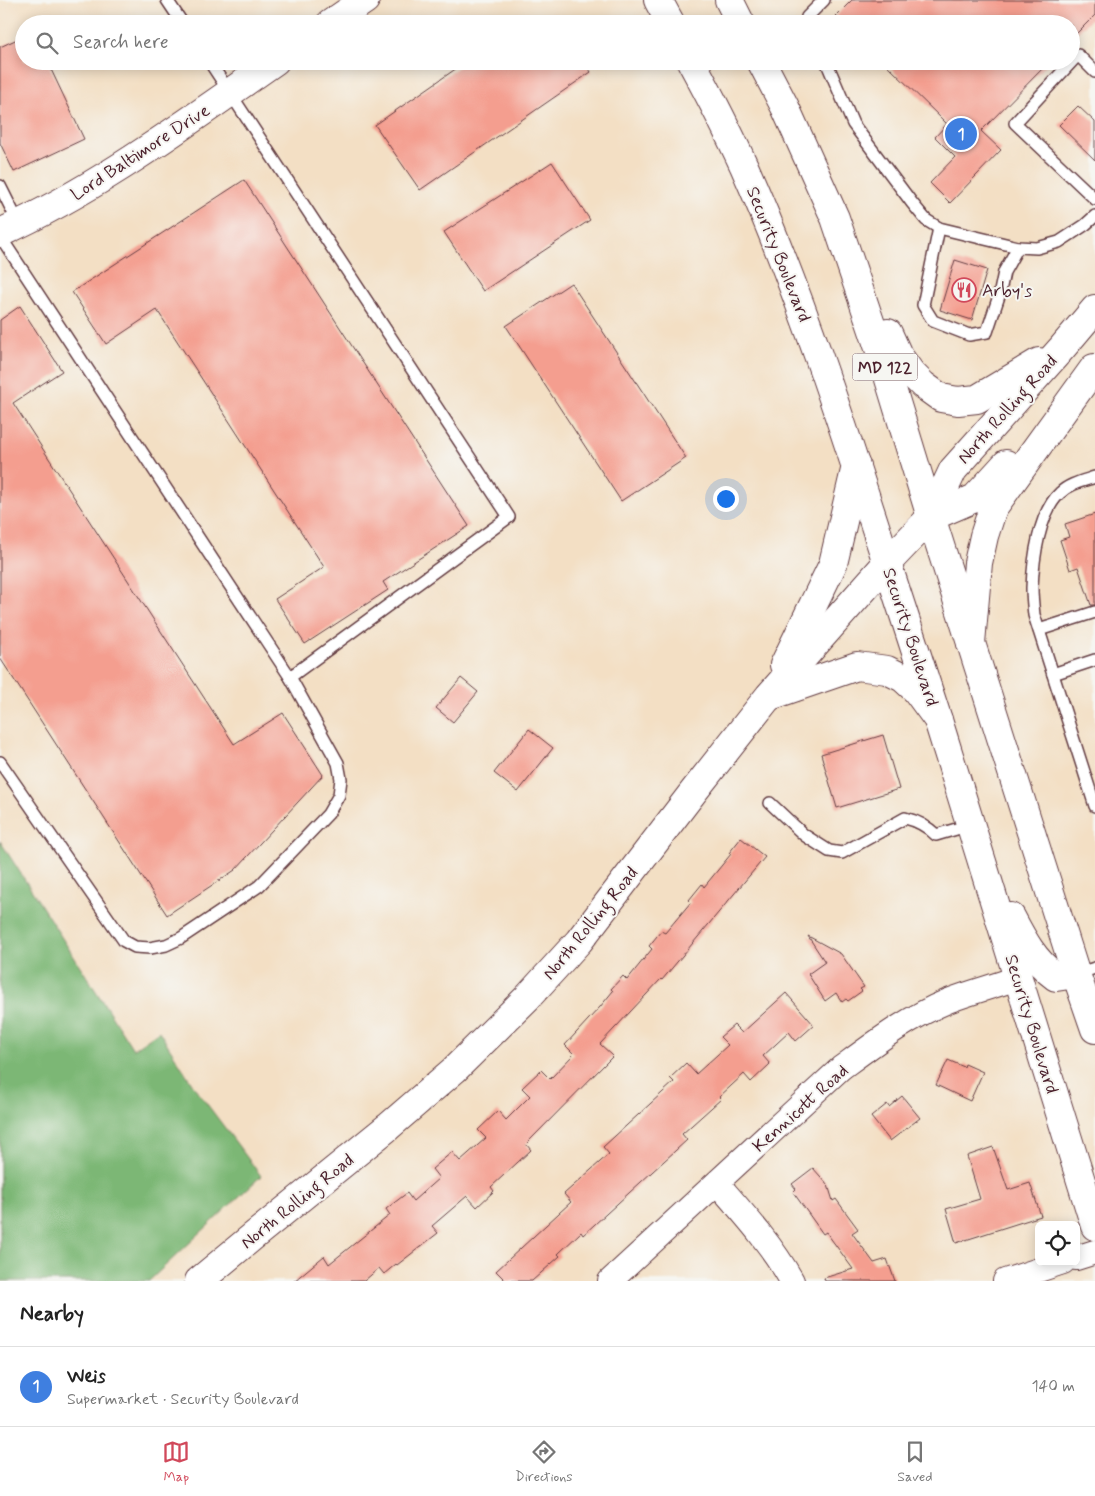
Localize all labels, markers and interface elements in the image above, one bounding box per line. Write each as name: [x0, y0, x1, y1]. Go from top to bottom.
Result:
search box: [15, 15, 1080, 70]
icon: search: [33, 29, 61, 57]
text: Search here: [73, 30, 169, 55]
street label: Lord Baltimore Drive: [66, 99, 215, 207]
pin: 1: [945, 115, 977, 153]
street label: Security Boulevard: [740, 183, 816, 326]
restaurant icon: Arby's: [951, 277, 977, 303]
place label: Arby's: [982, 279, 1032, 303]
street label: North Rolling Road: [952, 350, 1065, 471]
road number: MD 122: [852, 354, 918, 381]
your location: [713, 486, 739, 512]
street label: Security Boulevard: [876, 565, 944, 710]
street label: North Rolling Road: [538, 862, 645, 987]
street label: Security Boulevard: [998, 952, 1064, 1097]
street label: Kennicott Road: [748, 1059, 854, 1158]
street label: North Rolling Road: [236, 1149, 361, 1256]
map controls: [1035, 1221, 1080, 1266]
button: locate: [1035, 1221, 1080, 1266]
text: Nearby: [20, 1300, 84, 1328]
text: Weis: [67, 1364, 106, 1389]
text: 1: [32, 1376, 40, 1397]
text: 140 m: [1031, 1376, 1075, 1397]
text: Supermarket · Security Boulevard: [67, 1389, 299, 1410]
tab: Map: [162, 1438, 190, 1486]
tab: Directions: [515, 1438, 573, 1486]
tab: Saved: [897, 1438, 933, 1486]

